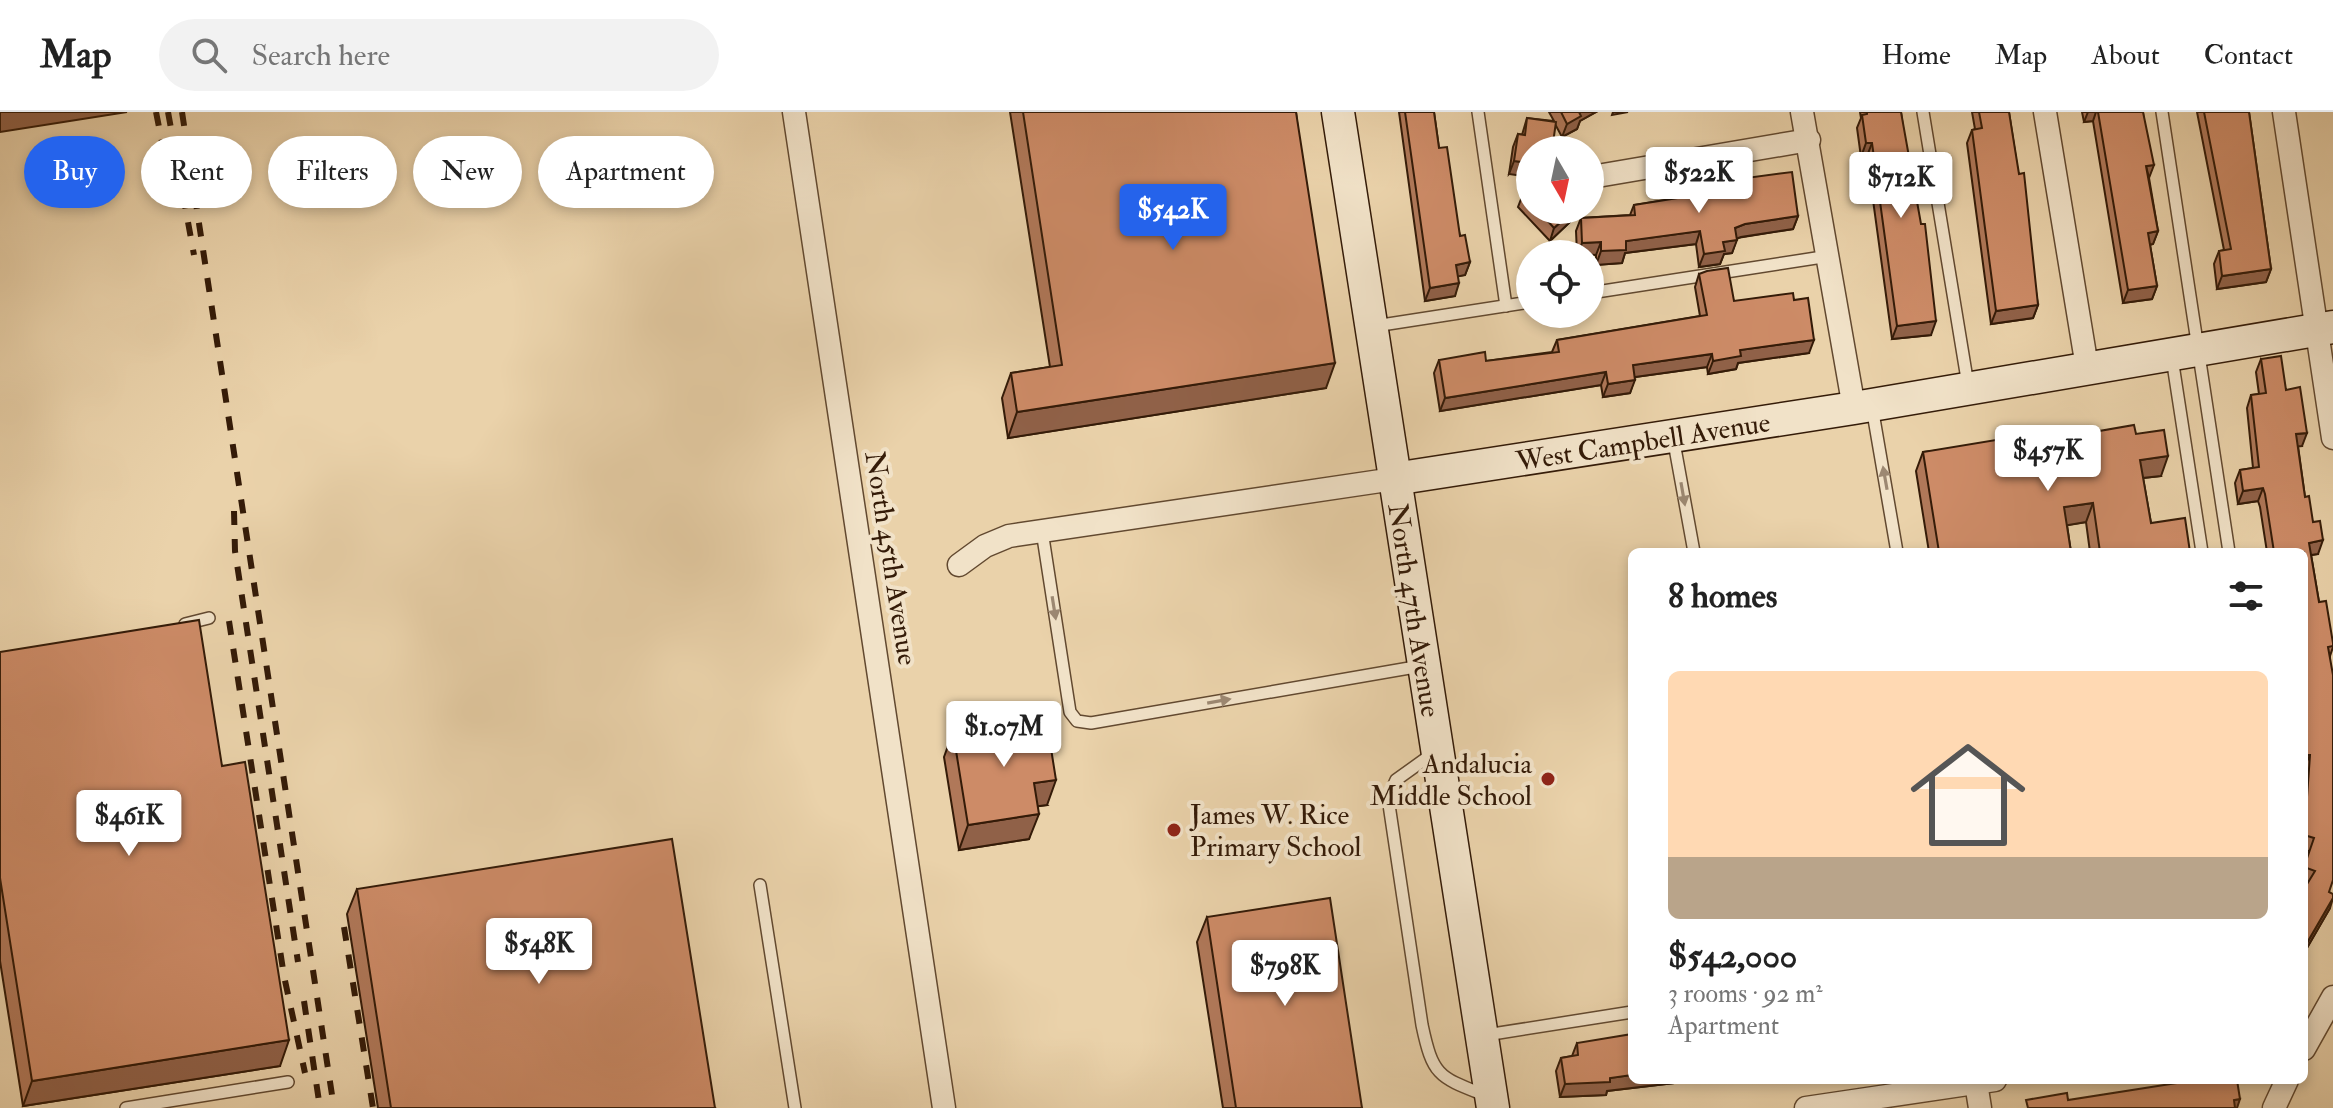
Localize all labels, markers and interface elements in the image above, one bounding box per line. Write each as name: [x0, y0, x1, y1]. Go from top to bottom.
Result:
search box: [159, 19, 719, 91]
text: Map: [40, 31, 111, 79]
icon: search: [187, 33, 231, 77]
text: Search here: [251, 37, 390, 74]
text: Home: [1881, 38, 1951, 73]
text: Map: [1995, 38, 2047, 73]
text: About: [2091, 38, 2160, 73]
text: Contact: [2204, 38, 2293, 73]
chip: Buy: [24, 136, 125, 208]
chip: Rent: [141, 136, 252, 208]
chip: Filters: [268, 136, 397, 208]
chip: New: [413, 136, 522, 208]
chip: Apartment: [538, 136, 714, 208]
north arrow: [1516, 136, 1604, 224]
map controls: [1516, 136, 1604, 328]
pin: $522K: [1643, 147, 1755, 215]
pin: $712K: [1845, 152, 1957, 220]
text: $522K: [1664, 157, 1734, 189]
text: $712K: [1867, 162, 1935, 194]
pin: $542K: [1117, 184, 1229, 252]
text: $542K: [1138, 194, 1208, 226]
button: locate: [1516, 240, 1604, 328]
street label: West Campbell Avenue: [1513, 405, 1773, 480]
pin: $457K: [1992, 425, 2104, 493]
text: $457K: [2013, 435, 2083, 467]
street label: North 45th Avenue: [856, 449, 925, 668]
one-way arrow: [1878, 465, 1890, 490]
one-way arrow: [1678, 482, 1690, 507]
street label: North 47th Avenue: [1379, 501, 1448, 720]
icon: filters: [2224, 574, 2268, 618]
text: 8 homes: [1668, 575, 1777, 618]
one-way arrow: [1048, 596, 1061, 621]
one-way arrow: [1207, 695, 1232, 707]
pin: $1.07M: [939, 701, 1069, 769]
text: $1.07M: [964, 711, 1044, 743]
icon: home: [1896, 723, 2040, 867]
place label: Andalucia Middle School: [1370, 747, 1532, 814]
marker: Andalucia Middle School: [1539, 770, 1557, 788]
pin: $461K: [73, 790, 185, 858]
place label: James W. Rice Primary School: [1189, 798, 1361, 865]
text: $461K: [94, 800, 164, 832]
marker: James W. Rice Primary School: [1165, 821, 1183, 839]
pin: $548K: [483, 918, 595, 986]
text: $548K: [504, 928, 574, 960]
text: $542,000: [1668, 935, 1797, 978]
pin: $798K: [1229, 940, 1341, 1008]
text: $798K: [1250, 950, 1320, 982]
text: 3 rooms · 92 m²: [1668, 978, 1823, 1010]
text: Apartment: [1668, 1010, 1779, 1042]

